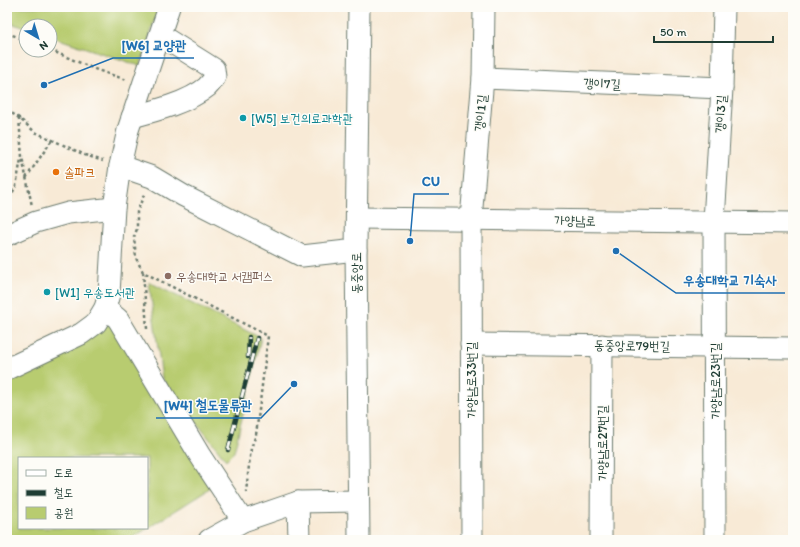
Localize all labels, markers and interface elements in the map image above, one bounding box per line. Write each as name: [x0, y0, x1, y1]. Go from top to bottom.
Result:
north arrow: [18, 18, 58, 58]
scale bar: [654, 18, 773, 44]
text: 50 m: [660, 25, 686, 39]
callout: [W6] 교양관: [113, 32, 194, 58]
text: [W6] 교양관: [122, 37, 187, 54]
text: N: [37, 38, 51, 53]
street label: 갱이7길: [583, 75, 621, 92]
street label: 갱이1길: [471, 94, 490, 132]
street label: 갱이3길: [712, 94, 729, 134]
place label: [W5] 보건의료과학관: [251, 111, 353, 126]
marker: [W5] 보건의료과학관: [238, 113, 248, 123]
place label: 솔파크: [64, 165, 95, 180]
marker: 솔파크: [51, 167, 61, 177]
callout: CU: [414, 168, 449, 194]
text: CU: [422, 173, 440, 190]
street label: 가양남로: [554, 213, 596, 228]
street label: 동중앙로: [349, 252, 364, 294]
callout: 우송대학교 기숙사: [676, 267, 785, 293]
place label: 우송대학교 서캠퍼스: [176, 269, 273, 284]
marker: 우송대학교 서캠퍼스: [163, 271, 173, 281]
text: 우송대학교 기숙사: [683, 272, 777, 289]
place label: [W1] 우송도서관: [55, 285, 135, 300]
marker: [W1] 우송도서관: [42, 287, 52, 297]
street label: 동중앙로79번길: [594, 337, 670, 354]
street label: 가양남로33번길: [464, 342, 479, 418]
street label: 가양남로23번길: [708, 343, 723, 419]
callout: [W4] 철도물류관: [156, 392, 261, 418]
text: [W4] 철도물류관: [164, 397, 253, 414]
street label: 가양남로27번길: [595, 405, 610, 481]
legend: [18, 457, 148, 529]
text: 도로: [54, 466, 73, 480]
text: 철도: [54, 486, 73, 500]
text: 공원: [54, 506, 73, 520]

